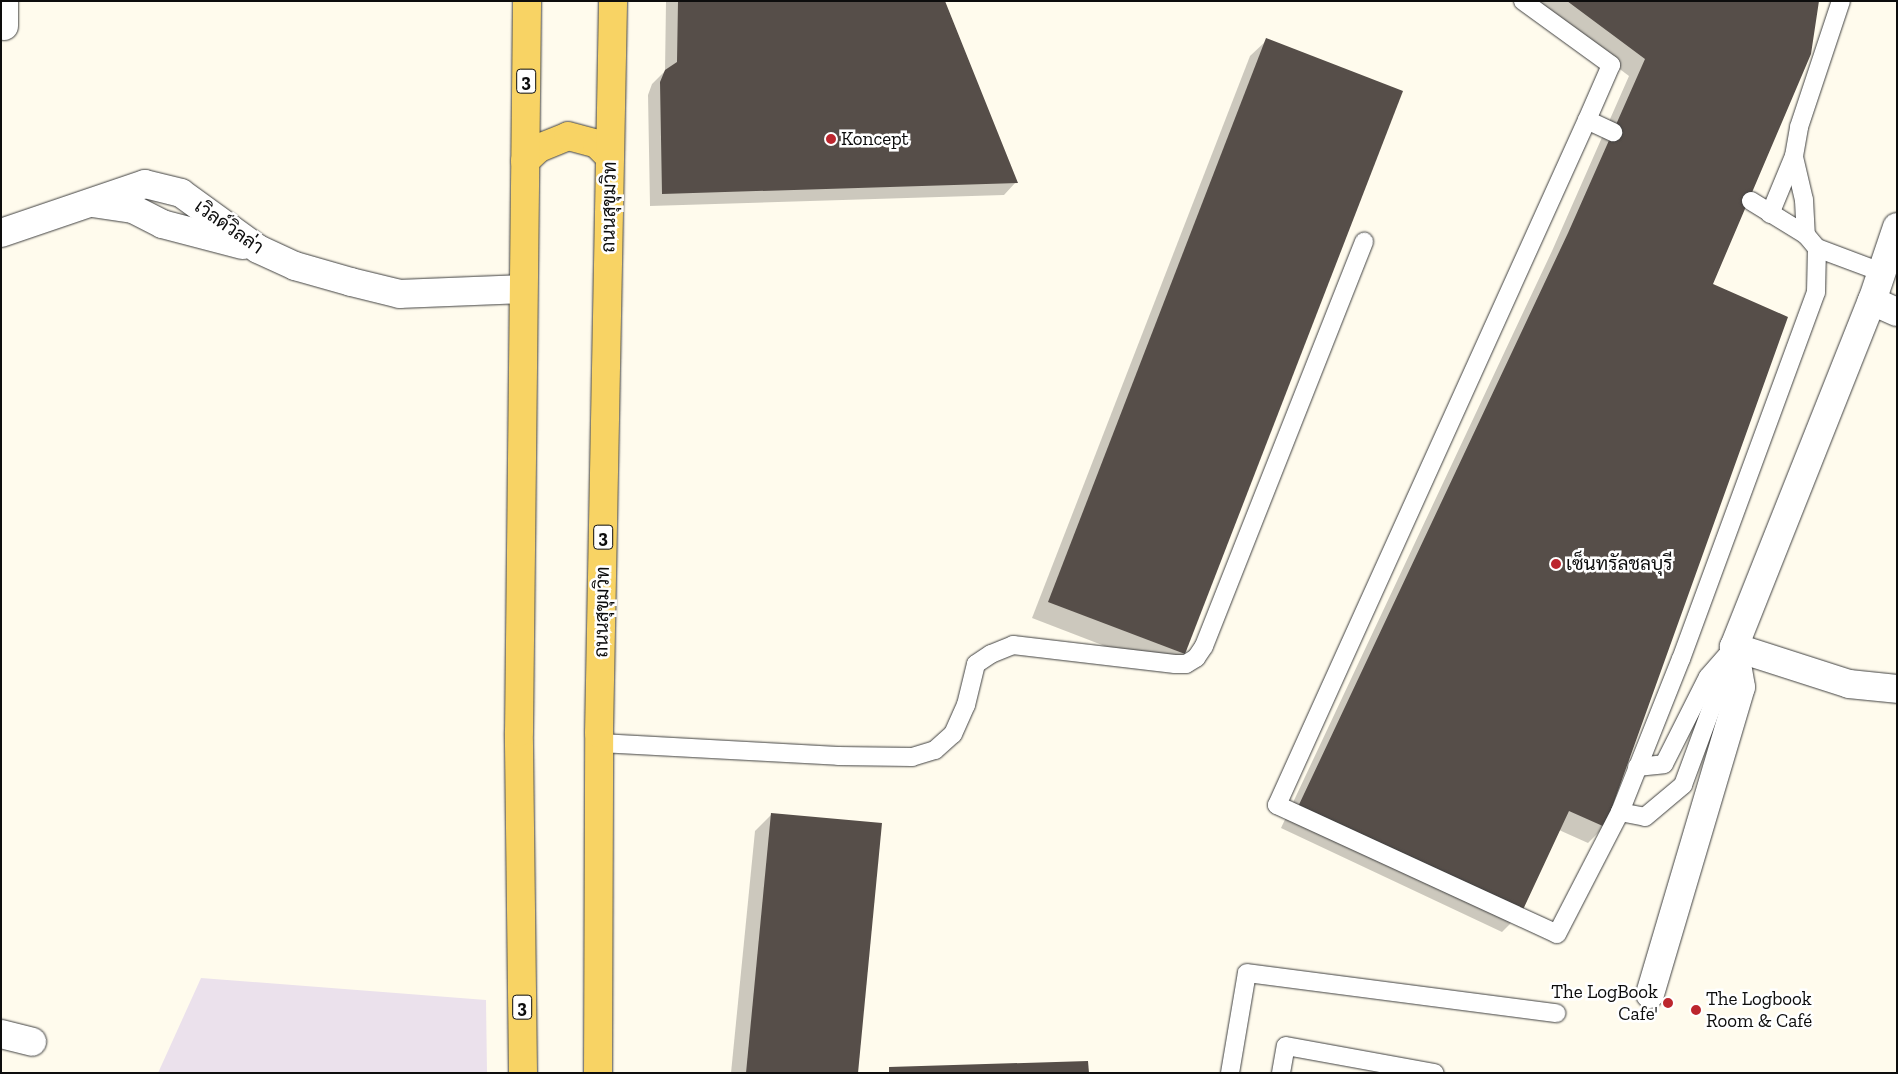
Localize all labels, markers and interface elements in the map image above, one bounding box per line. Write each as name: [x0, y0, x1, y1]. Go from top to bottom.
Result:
road number: 3: [516, 66, 536, 96]
place label: Koncept: [841, 128, 909, 150]
marker: Koncept: [825, 133, 837, 145]
street label: ถนนสุขุมวิท: [597, 161, 621, 253]
street label: เวิลด์วิลล่า: [190, 195, 268, 259]
road number: 3: [593, 522, 613, 552]
place label: เซ็นทรัลชลบุรี: [1566, 553, 1672, 575]
marker: เซ็นทรัลชลบุรี: [1550, 558, 1562, 570]
street label: ถนนสุขุมวิท: [590, 566, 614, 658]
place label: The LogBook Cafe': [1551, 981, 1658, 1025]
place label: The Logbook Room & Café: [1706, 988, 1812, 1032]
road number: 3: [512, 992, 532, 1022]
marker: The LogBook Cafe': [1662, 997, 1674, 1009]
marker: The Logbook Room & Café: [1690, 1004, 1702, 1016]

